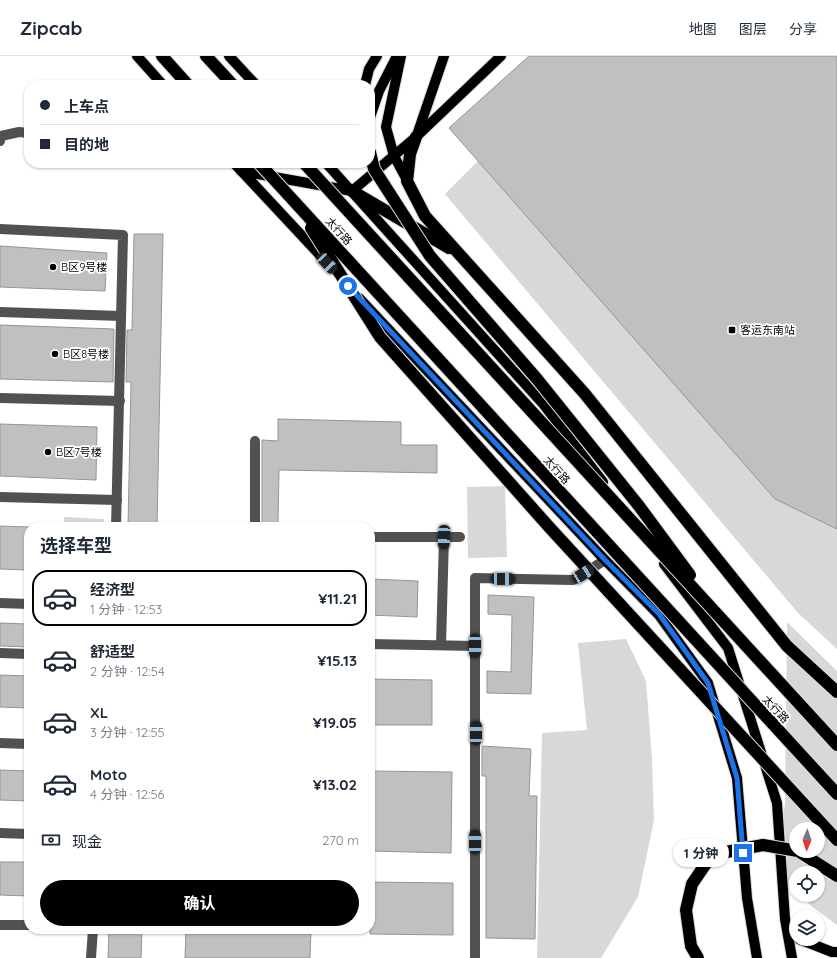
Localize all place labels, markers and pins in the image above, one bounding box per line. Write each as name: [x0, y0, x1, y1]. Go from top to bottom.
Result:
place label: B区9号楼: [61, 260, 107, 274]
marker: B区9号楼: [48, 262, 58, 272]
place label: 客运东南站: [740, 323, 795, 337]
marker: 客运东南站: [727, 325, 737, 335]
place label: B区8号楼: [63, 347, 109, 361]
marker: B区8号楼: [50, 349, 60, 359]
place label: B区7号楼: [56, 445, 102, 459]
marker: B区7号楼: [43, 447, 53, 457]

